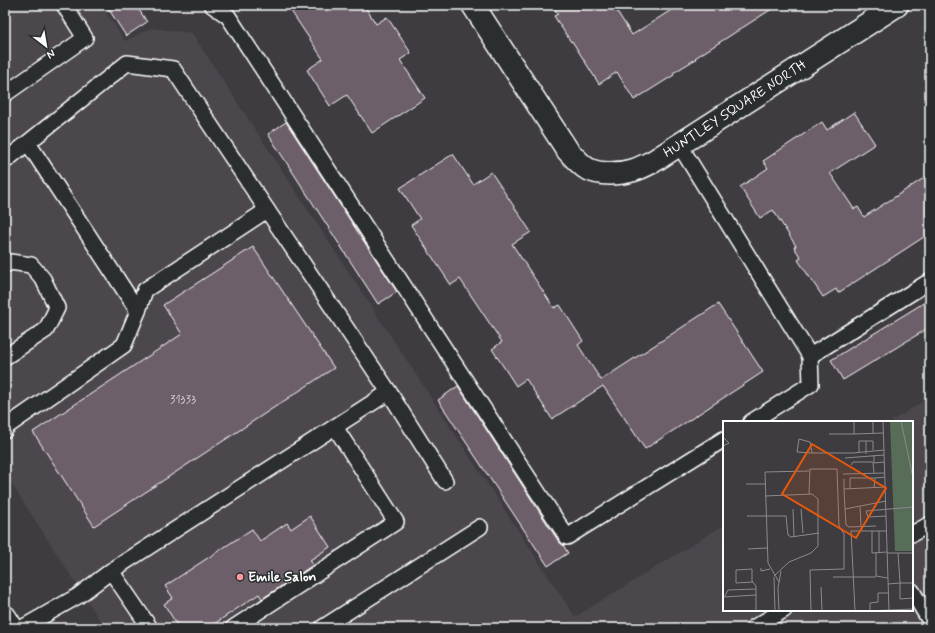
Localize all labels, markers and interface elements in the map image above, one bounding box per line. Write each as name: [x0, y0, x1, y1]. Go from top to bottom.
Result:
north arrow: [26, 26, 66, 66]
text: N: [44, 46, 57, 62]
street label: HUNTLEY SQUARE NORTH: [660, 56, 810, 162]
house number: 31333: [170, 392, 196, 408]
inset map: [723, 421, 913, 611]
place label: Emile Salon: [248, 568, 317, 586]
marker: Emile Salon: [235, 572, 245, 582]

